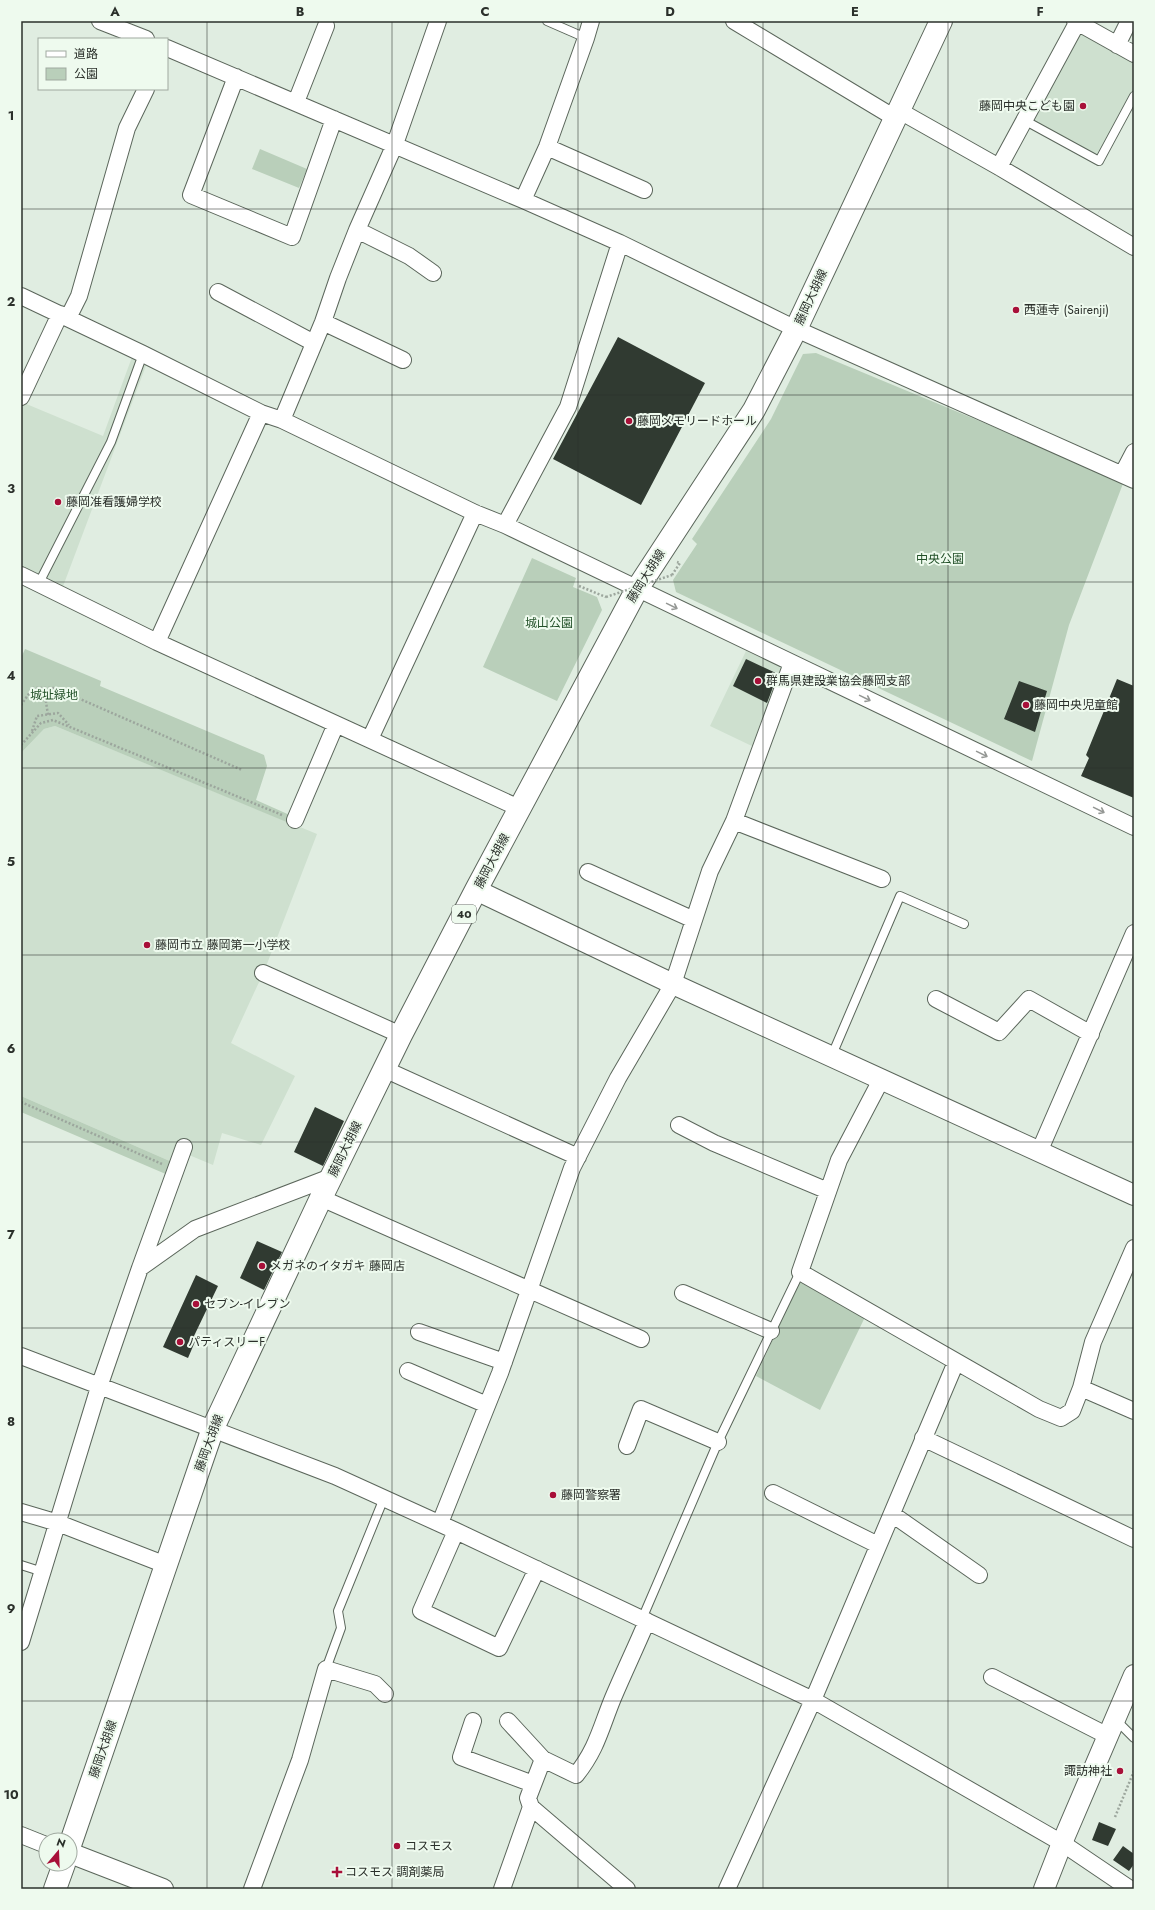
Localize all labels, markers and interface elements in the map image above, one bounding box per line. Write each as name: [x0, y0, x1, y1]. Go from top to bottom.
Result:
text: A: [109, 2, 120, 21]
text: B: [296, 2, 305, 21]
text: C: [480, 2, 490, 21]
text: D: [665, 2, 675, 21]
text: E: [851, 2, 859, 21]
text: F: [1036, 2, 1044, 21]
legend: [38, 38, 168, 90]
text: 道路: [74, 45, 98, 63]
text: 公園: [74, 65, 98, 83]
place label: 藤岡中央こども園: [979, 97, 1075, 115]
marker: 藤岡中央こども園: [1078, 101, 1088, 111]
text: 1: [8, 106, 14, 125]
street label: 藤岡大胡線: [790, 266, 832, 328]
text: 2: [7, 292, 15, 311]
place label: 西蓮寺 (Sairenji): [1024, 301, 1109, 319]
marker: 西蓮寺 (Sairenji): [1011, 305, 1021, 315]
place label: 藤岡メモリードホール: [637, 412, 757, 430]
marker: 藤岡メモリードホール: [624, 416, 634, 426]
text: 3: [7, 479, 15, 498]
place label: 藤岡准看護婦学校: [66, 493, 162, 511]
marker: 藤岡准看護婦学校: [53, 497, 63, 507]
street label: 藤岡大胡線: [622, 546, 670, 606]
park label: 中央公園: [916, 550, 964, 568]
one-way arrow: [666, 603, 678, 610]
park label: 城山公園: [525, 614, 573, 632]
text: 4: [6, 666, 16, 685]
place label: 群馬県建設業協会藤岡支部: [766, 672, 910, 690]
marker: 群馬県建設業協会藤岡支部: [753, 676, 763, 686]
park label: 城址緑地: [30, 686, 78, 704]
one-way arrow: [859, 695, 871, 702]
place label: 藤岡中央児童館: [1034, 696, 1118, 714]
marker: 藤岡中央児童館: [1021, 700, 1031, 710]
one-way arrow: [976, 751, 988, 758]
one-way arrow: [1093, 807, 1105, 814]
street label: 藤岡大胡線: [470, 830, 514, 892]
text: 5: [7, 852, 15, 871]
road number: 40: [452, 905, 476, 923]
place label: 藤岡市立 藤岡第一小学校: [155, 936, 291, 954]
marker: 藤岡市立 藤岡第一小学校: [142, 940, 152, 950]
text: 6: [7, 1039, 16, 1058]
street label: 藤岡大胡線: [324, 1118, 366, 1180]
text: 7: [7, 1225, 15, 1244]
place label: メガネのイタガキ 藤岡店: [270, 1257, 405, 1275]
marker: メガネのイタガキ 藤岡店: [257, 1261, 267, 1271]
place label: セブン-イレブン: [204, 1295, 291, 1313]
marker: セブン-イレブン: [191, 1299, 201, 1309]
place label: パティスリーF: [188, 1333, 265, 1351]
marker: パティスリーF: [175, 1337, 185, 1347]
text: 8: [7, 1412, 15, 1431]
street label: 藤岡大胡線: [190, 1412, 228, 1474]
place label: 藤岡警察署: [561, 1486, 621, 1504]
marker: 藤岡警察署: [548, 1490, 558, 1500]
text: 9: [7, 1599, 16, 1618]
street label: 藤岡大胡線: [85, 1718, 121, 1780]
place label: 諏訪神社: [1064, 1762, 1112, 1780]
marker: 諏訪神社: [1115, 1766, 1125, 1776]
text: 10: [3, 1785, 19, 1804]
north arrow: [38, 1832, 78, 1872]
text: N: [55, 1834, 68, 1852]
place label: コスモス: [405, 1837, 453, 1855]
marker: コスモス: [392, 1841, 402, 1851]
place label: コスモス 調剤薬局: [345, 1863, 445, 1881]
marker: コスモス 調剤薬局: [332, 1867, 342, 1877]

